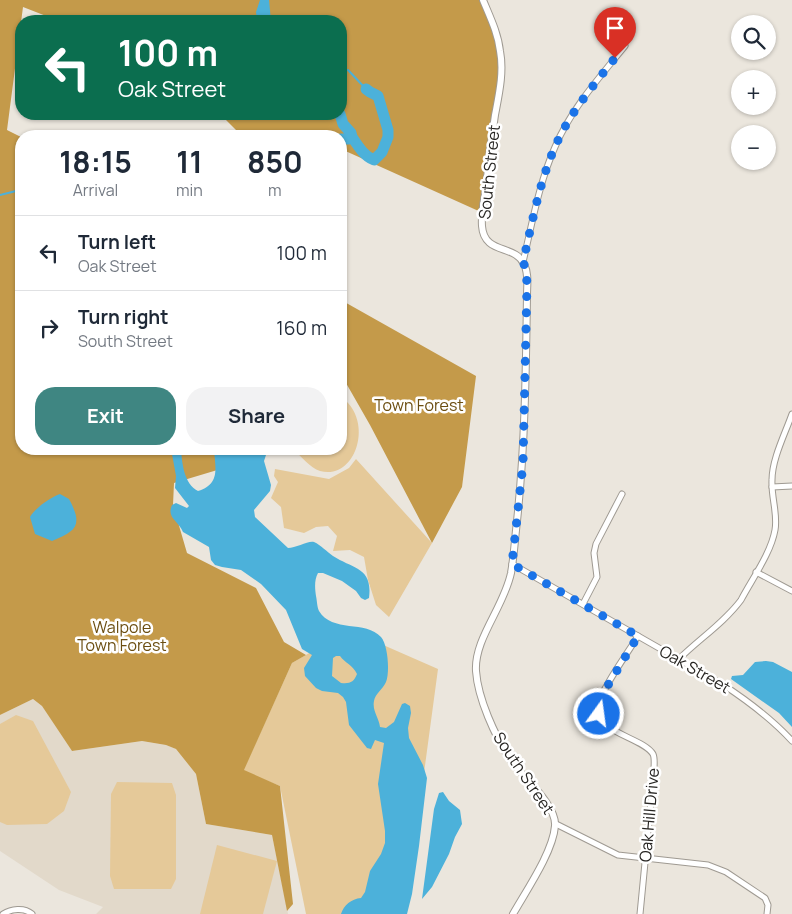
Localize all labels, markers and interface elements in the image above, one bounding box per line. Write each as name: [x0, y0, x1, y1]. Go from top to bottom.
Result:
pin: [594, 7, 636, 58]
icon: arrive: [601, 14, 629, 42]
map controls: [731, 15, 776, 170]
button: search: [731, 15, 776, 60]
text: 100 m: [118, 29, 218, 77]
icon: left: [35, 35, 100, 100]
button: +: [731, 70, 776, 115]
text: Oak Street: [118, 74, 226, 104]
street label: South Street: [473, 124, 505, 220]
button: −: [731, 125, 776, 170]
text: 18:15: [59, 141, 132, 182]
text: 11: [176, 141, 203, 182]
text: 850: [247, 141, 303, 182]
text: Arrival: [73, 179, 118, 201]
text: min: [176, 179, 203, 201]
text: m: [268, 179, 282, 201]
text: Turn left: [78, 229, 156, 255]
icon: left: [35, 239, 63, 267]
text: 100 m: [276, 240, 327, 266]
text: Oak Street: [78, 255, 157, 277]
text: Turn right: [78, 304, 168, 330]
icon: right: [35, 314, 63, 342]
text: 160 m: [276, 315, 327, 341]
text: South Street: [78, 330, 173, 352]
button: Exit: [35, 387, 176, 445]
button: Share: [186, 387, 327, 445]
park label: Town Forest: [374, 394, 464, 416]
park label: Walpole Town Forest: [77, 616, 167, 656]
street label: Oak Street: [655, 640, 735, 698]
position arrow: [572, 687, 624, 739]
street label: South Street: [488, 727, 560, 819]
street label: Oak Hill Drive: [634, 767, 664, 863]

